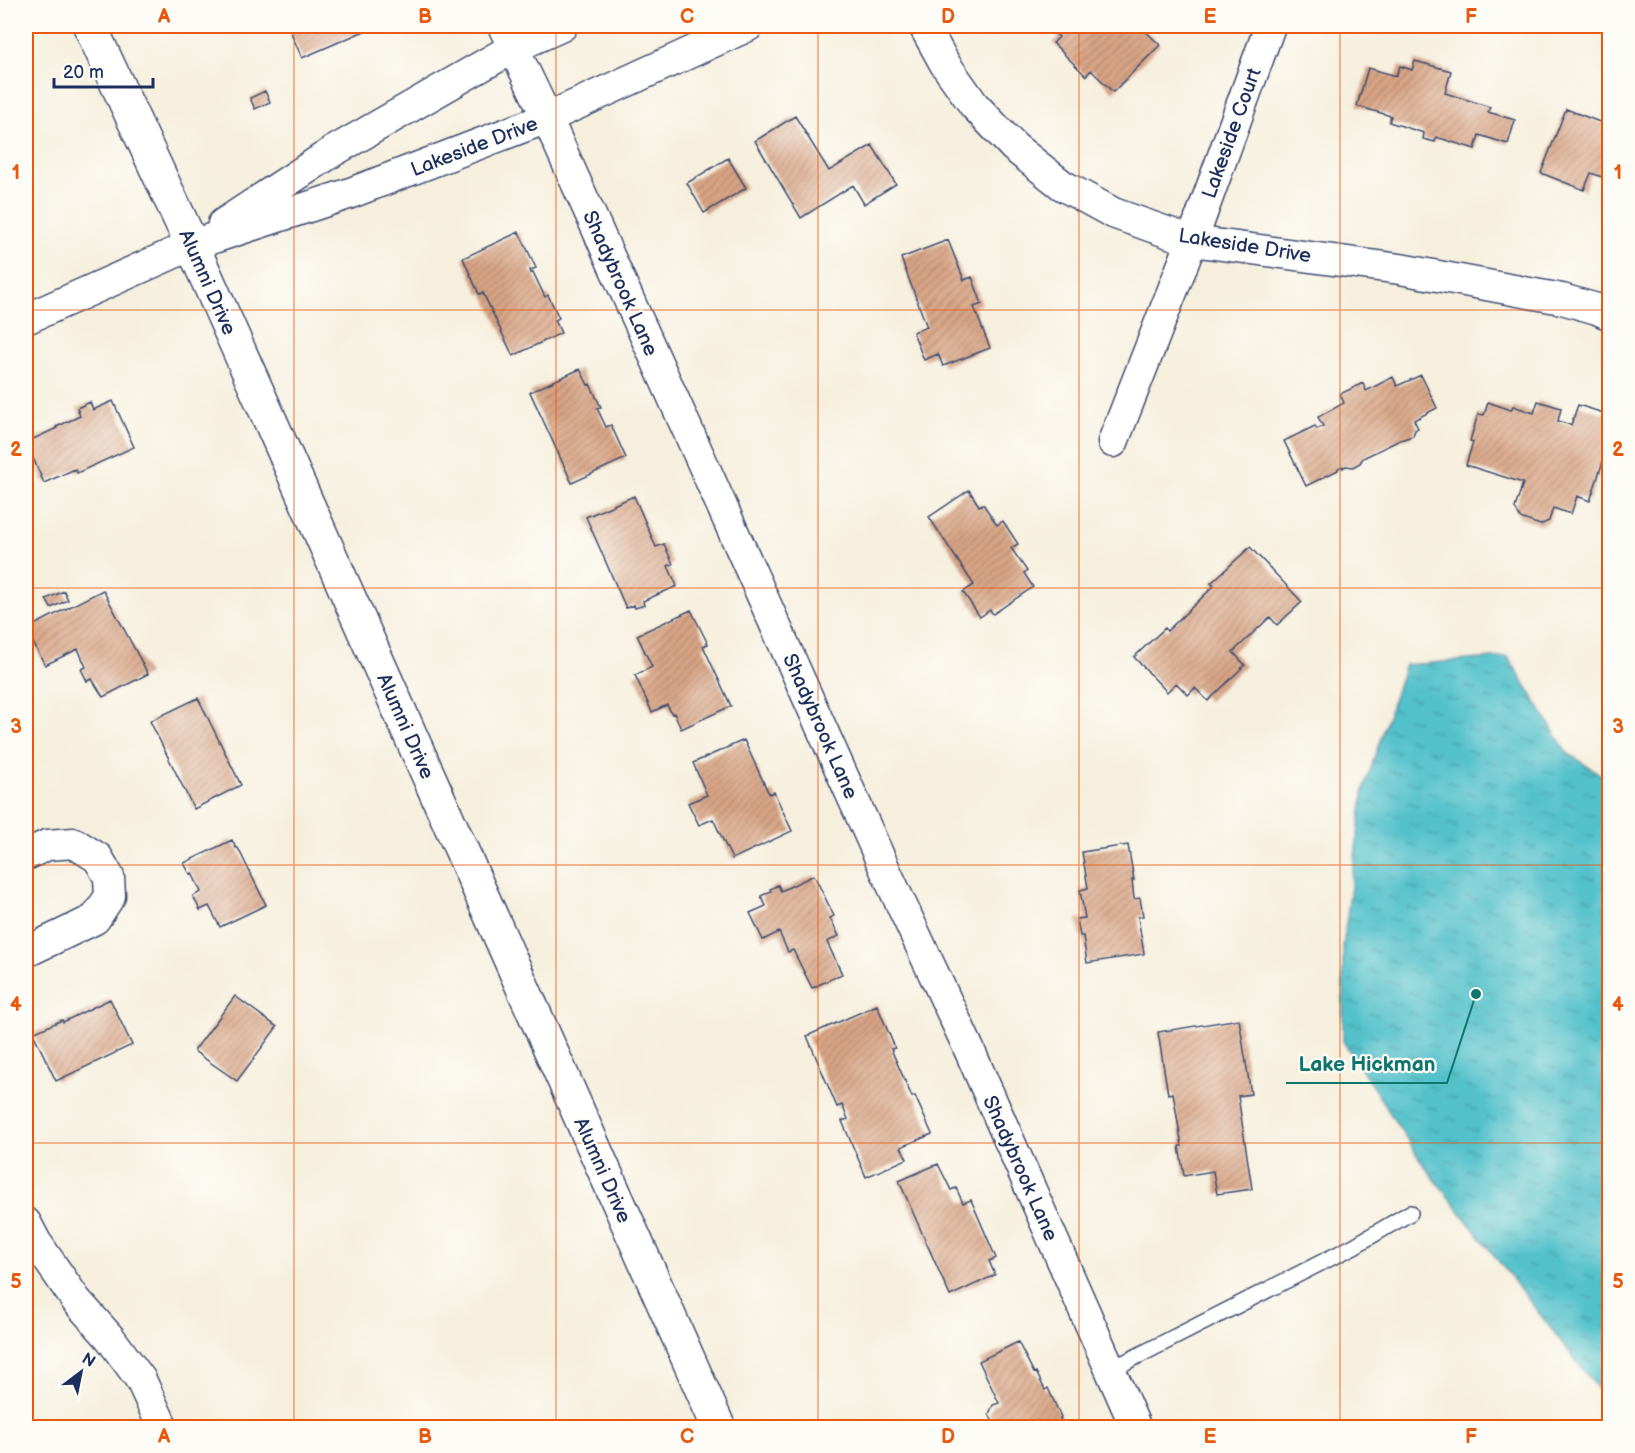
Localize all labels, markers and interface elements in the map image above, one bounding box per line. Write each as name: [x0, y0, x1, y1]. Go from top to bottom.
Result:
text: A: [157, 5, 171, 29]
text: B: [418, 5, 432, 29]
text: C: [680, 5, 694, 29]
text: D: [941, 5, 955, 29]
text: E: [1204, 5, 1217, 29]
text: F: [1465, 5, 1477, 29]
scale bar: [54, 51, 153, 89]
text: 20 m: [63, 62, 104, 83]
street label: Lakeside Court: [1197, 65, 1267, 202]
street label: Lakeside Drive: [408, 112, 541, 182]
text: 1: [12, 161, 20, 185]
text: 1: [1614, 161, 1622, 185]
street label: Shadybrook Lane: [577, 207, 663, 360]
street label: Lakeside Drive: [1177, 224, 1313, 268]
street label: Alumni Drive: [173, 226, 241, 339]
text: 2: [10, 438, 22, 462]
text: 2: [1612, 438, 1624, 462]
street label: Shadybrook Lane: [777, 650, 863, 803]
street label: Alumni Drive: [371, 670, 439, 783]
text: 3: [10, 715, 22, 739]
text: 3: [1612, 715, 1624, 739]
text: 4: [10, 993, 22, 1017]
text: 4: [1612, 993, 1624, 1017]
callout: Lake Hickman: [1286, 1044, 1447, 1083]
text: Lake Hickman: [1298, 1052, 1436, 1077]
street label: Shadybrook Lane: [977, 1092, 1063, 1245]
street label: Alumni Drive: [568, 1114, 636, 1227]
text: 5: [10, 1270, 22, 1294]
text: 5: [1612, 1270, 1624, 1294]
north arrow: [51, 1342, 111, 1402]
text: N: [78, 1349, 98, 1372]
text: A: [157, 1425, 171, 1449]
text: B: [418, 1425, 432, 1449]
text: C: [680, 1425, 694, 1449]
text: D: [941, 1425, 955, 1449]
text: E: [1204, 1425, 1217, 1449]
text: F: [1465, 1425, 1477, 1449]

